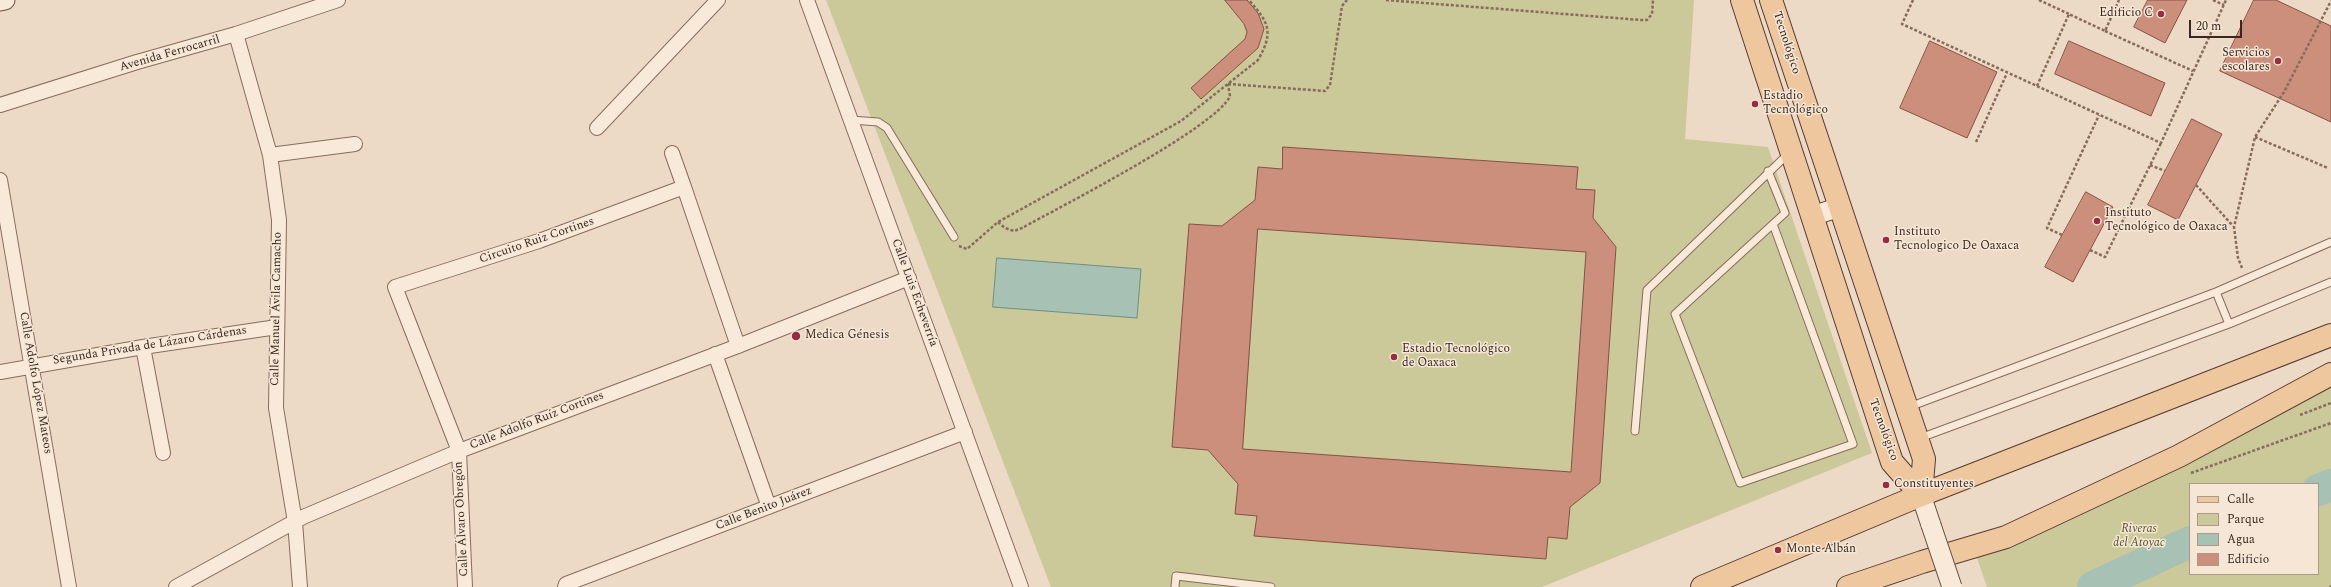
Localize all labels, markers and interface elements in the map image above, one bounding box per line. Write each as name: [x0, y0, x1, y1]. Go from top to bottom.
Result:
place label: Edificio C: [2099, 7, 2153, 21]
marker: Edificio C: [2156, 9, 2166, 19]
street label: Tecnológico: [1769, 10, 1803, 76]
scale bar: [2191, 12, 2244, 38]
text: 20 m: [2196, 17, 2221, 36]
street label: Avenida Ferrocarril: [118, 33, 222, 75]
place label: Servicios escolares: [2222, 47, 2270, 75]
marker: Servicios escolares: [2273, 56, 2283, 66]
place label: Estadio Tecnológico: [1763, 90, 1828, 118]
marker: Estadio Tecnológico: [1750, 99, 1760, 109]
place label: Instituto Tecnológico de Oaxaca: [2105, 207, 2227, 235]
street label: Circuito Ruiz Cortines: [478, 215, 596, 267]
marker: Instituto Tecnológico de Oaxaca: [2092, 216, 2102, 226]
place label: Instituto Tecnologico De Oaxaca: [1894, 226, 2019, 254]
street label: Calle Manuel Ávila Camacho: [268, 232, 286, 386]
marker: Instituto Tecnologico De Oaxaca: [1881, 235, 1891, 245]
street label: Calle Luis Echeverría: [888, 237, 940, 349]
street label: Calle Adolfo López Mateos: [15, 311, 55, 455]
street label: Segunda Privada de Lázaro Cárdenas: [52, 324, 248, 368]
place label: Medica Génesis: [805, 329, 889, 343]
marker: Medica Génesis: [790, 330, 802, 342]
place label: Estadio Tecnológico de Oaxaca: [1402, 343, 1510, 371]
marker: Estadio Tecnológico de Oaxaca: [1389, 352, 1399, 362]
street label: Calle Adolfo Ruíz Cortines: [468, 389, 606, 453]
street label: Tecnológico: [1865, 397, 1901, 463]
street label: Calle Álvaro Obregón: [452, 461, 472, 577]
place label: Constituyentes: [1894, 478, 1974, 492]
marker: Constituyentes: [1881, 480, 1891, 490]
legend: [2189, 483, 2319, 575]
street label: Calle Benito Juárez: [714, 484, 814, 534]
text: Calle: [2227, 490, 2254, 509]
text: Parque: [2227, 510, 2264, 529]
park label: Riveras del Atoyac: [2113, 523, 2165, 551]
text: Agua: [2227, 530, 2255, 549]
place label: Monte Albán: [1786, 543, 1856, 557]
marker: Monte Albán: [1773, 545, 1783, 555]
text: Edificio: [2227, 550, 2269, 569]

